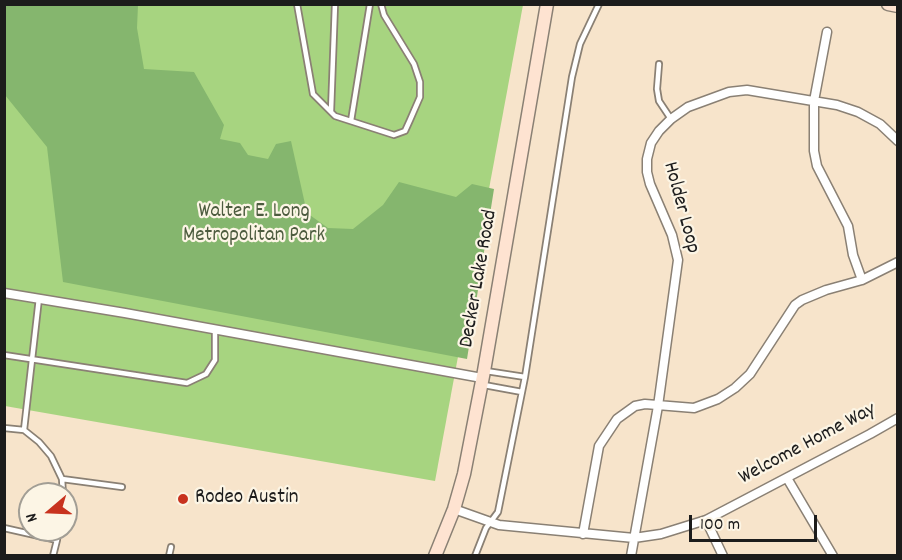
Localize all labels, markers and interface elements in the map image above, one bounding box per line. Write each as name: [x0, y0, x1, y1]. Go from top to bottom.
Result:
street label: Holder Loop: [656, 159, 704, 257]
park label: Walter E. Long Metropolitan Park: [183, 200, 325, 250]
street label: Decker Lake Road: [455, 208, 505, 350]
street label: Welcome Home Way: [735, 398, 881, 492]
north arrow: [18, 482, 78, 542]
place label: Rodeo Austin: [195, 486, 298, 512]
marker: Rodeo Austin: [176, 492, 190, 506]
scale bar: [692, 503, 820, 541]
text: N: [20, 510, 45, 525]
text: 100 m: [700, 513, 740, 538]

